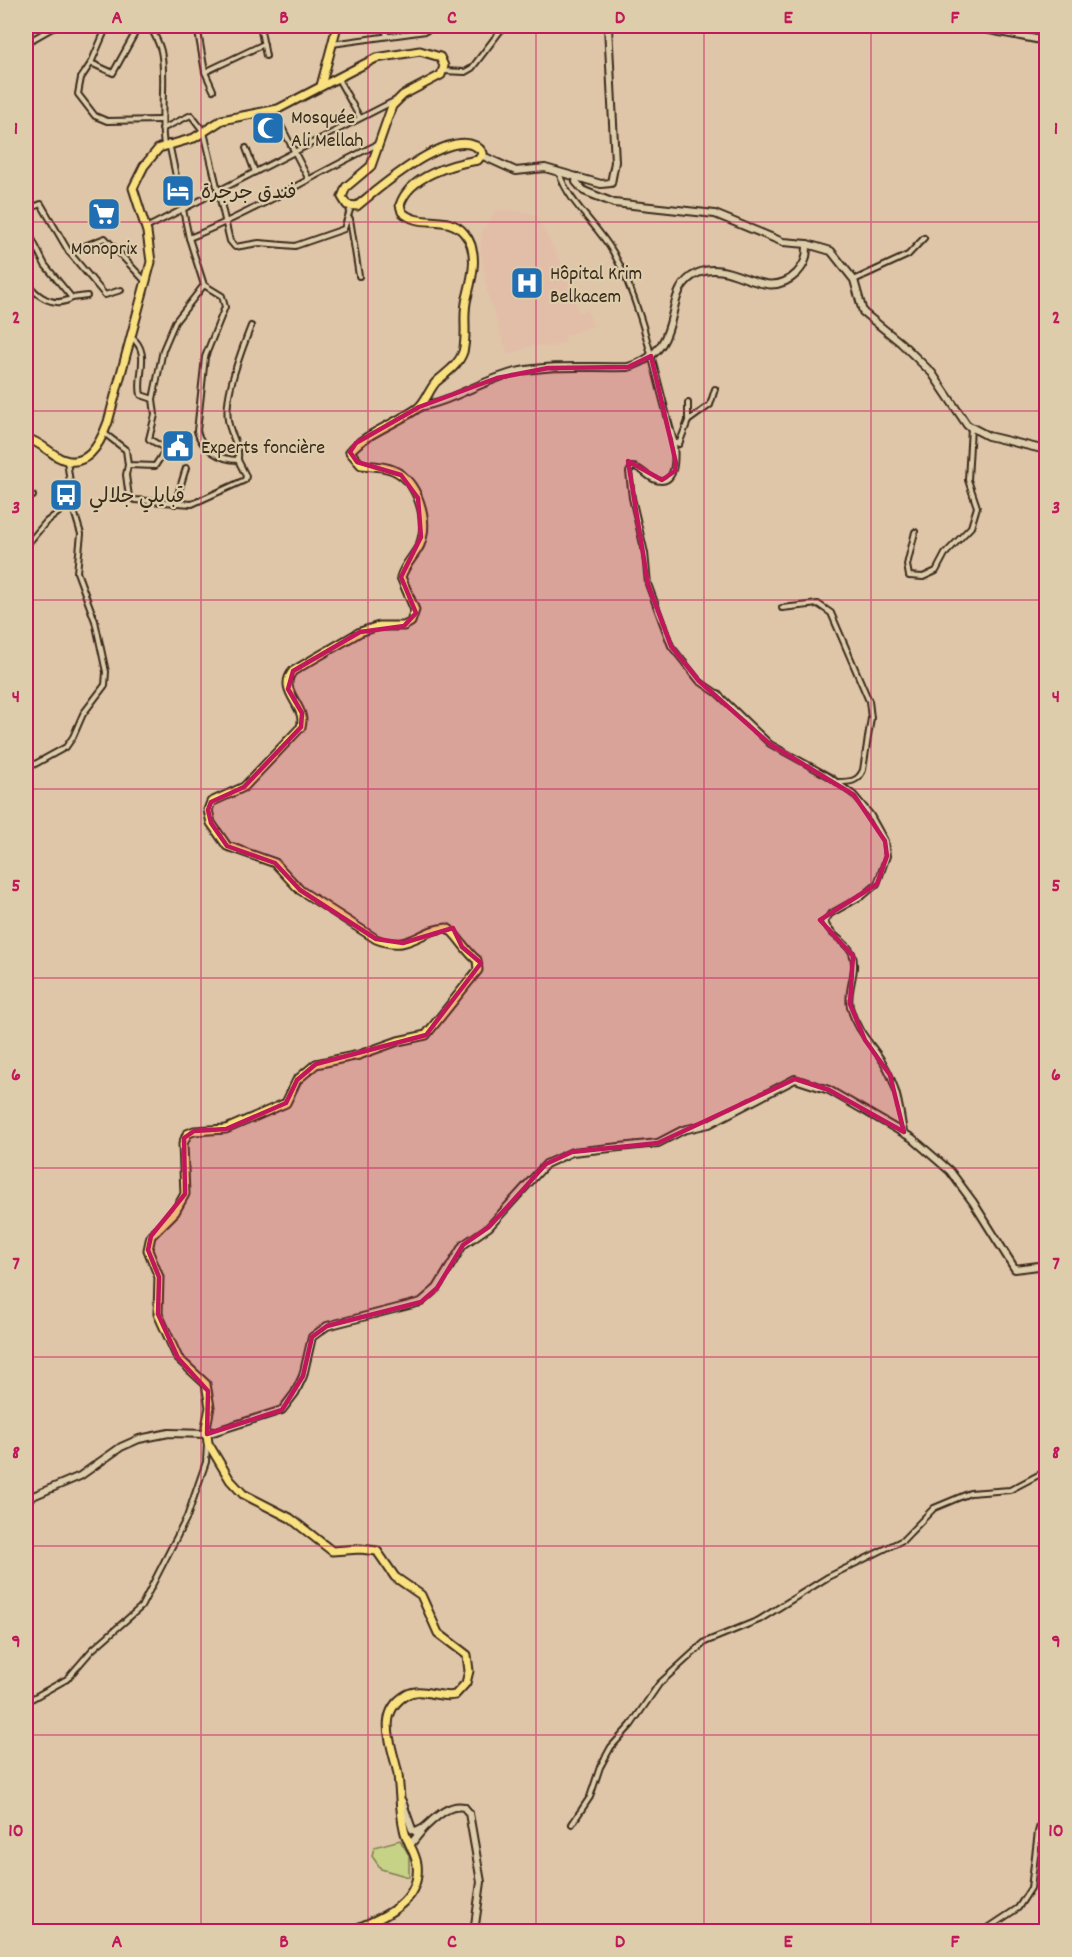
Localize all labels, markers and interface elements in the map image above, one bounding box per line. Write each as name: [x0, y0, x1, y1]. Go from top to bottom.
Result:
text: A: [112, 5, 123, 33]
text: B: [279, 5, 289, 33]
text: C: [447, 5, 457, 33]
text: D: [615, 5, 626, 33]
text: E: [783, 5, 793, 33]
text: F: [951, 5, 961, 33]
place label: Mosquée Ali Mellah: [291, 105, 364, 156]
mosque icon: Mosquée Ali Mellah: [250, 110, 286, 146]
text: 1: [14, 116, 18, 144]
text: 1: [1054, 116, 1058, 144]
hotel icon: فندق جرجرة: [160, 173, 196, 209]
place label: فندق جرجرة: [201, 180, 297, 208]
supermarket icon: Monoprix: [86, 196, 122, 232]
place label: Monoprix: [71, 236, 138, 264]
place label: Hôpital Krim Belkacem: [550, 261, 642, 312]
hospital icon: Hôpital Krim Belkacem: [509, 265, 545, 301]
text: 2: [12, 305, 20, 333]
text: 2: [1052, 305, 1060, 333]
public building icon: Experts foncière: [160, 428, 196, 464]
place label: Experts foncière: [201, 435, 325, 463]
bus stop icon: قبايلي جلالي: [48, 477, 84, 513]
place label: قبايلي جلالي: [89, 484, 185, 513]
text: 3: [12, 495, 20, 523]
text: 3: [1052, 495, 1060, 523]
text: 4: [12, 684, 20, 712]
text: 4: [1052, 684, 1060, 712]
text: 5: [11, 873, 21, 901]
text: 5: [1051, 873, 1061, 901]
text: 6: [11, 1062, 21, 1090]
text: 6: [1051, 1062, 1061, 1090]
text: 7: [12, 1251, 20, 1279]
text: 7: [1052, 1251, 1060, 1279]
text: 8: [12, 1440, 20, 1468]
text: 8: [1052, 1440, 1060, 1468]
text: 9: [11, 1629, 21, 1657]
text: 9: [1051, 1629, 1061, 1657]
text: 10: [8, 1818, 24, 1846]
text: 10: [1048, 1818, 1064, 1846]
text: A: [112, 1929, 123, 1957]
text: B: [279, 1929, 289, 1957]
text: C: [447, 1929, 457, 1957]
text: D: [615, 1929, 626, 1957]
text: E: [783, 1929, 793, 1957]
text: F: [951, 1929, 961, 1957]

